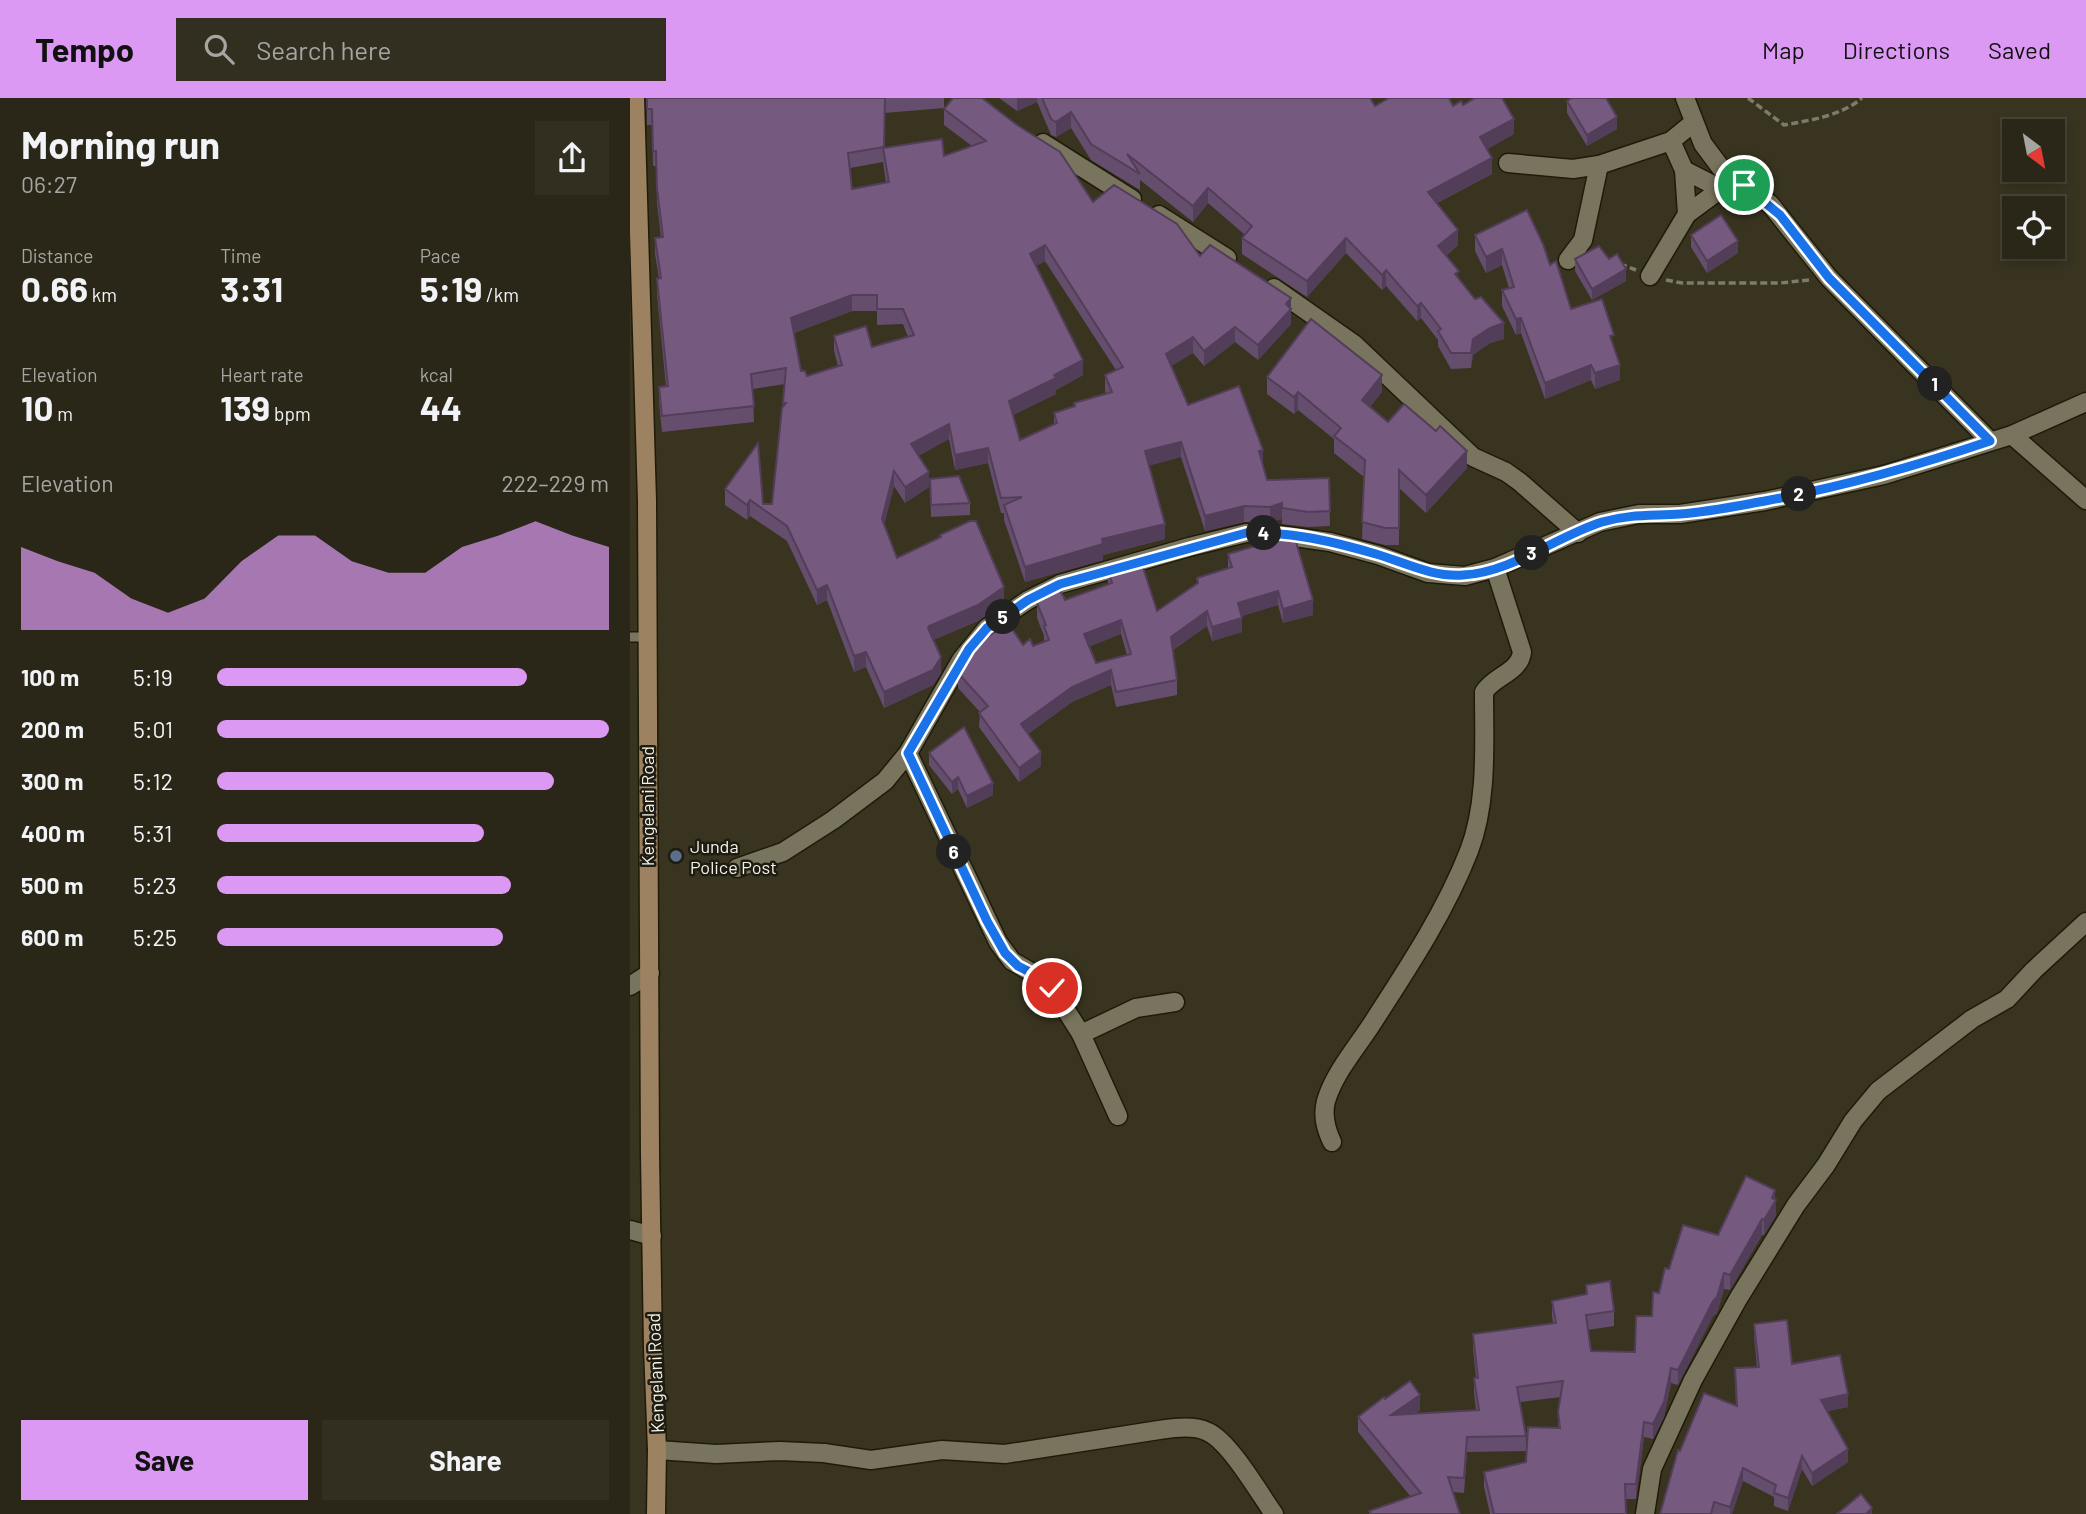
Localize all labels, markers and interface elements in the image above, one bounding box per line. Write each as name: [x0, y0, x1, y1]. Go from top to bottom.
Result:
search box: [176, 18, 666, 81]
text: Tempo: [35, 29, 134, 69]
icon: search: [200, 30, 238, 68]
text: Search here: [256, 34, 391, 65]
text: Map: [1762, 35, 1805, 64]
text: Directions: [1843, 35, 1950, 64]
text: Saved: [1988, 35, 2051, 64]
north arrow: [2002, 119, 2065, 182]
map controls: [2002, 119, 2065, 259]
text: Morning run: [21, 121, 220, 167]
button: share: [535, 121, 609, 195]
pin: [1714, 155, 1774, 215]
icon: arrive: [1725, 166, 1763, 204]
text: 06:27: [21, 170, 77, 198]
button: locate: [2002, 196, 2065, 259]
text: Distance: [21, 244, 93, 267]
text: Time: [220, 244, 261, 267]
text: Pace: [420, 244, 461, 267]
text: 0.66: [21, 267, 88, 309]
text: 3:31: [220, 267, 283, 309]
text: 5:19: [420, 267, 482, 309]
text: km: [88, 283, 117, 306]
text: /km: [482, 283, 519, 306]
text: Elevation: [21, 363, 98, 386]
text: Heart rate: [220, 363, 304, 386]
text: kcal: [420, 363, 453, 386]
pin: 1: [1918, 366, 1952, 402]
text: 1: [1931, 372, 1938, 395]
text: 10: [21, 386, 53, 428]
text: 139: [220, 386, 270, 428]
text: 44: [420, 386, 462, 428]
text: m: [53, 402, 73, 425]
text: bpm: [270, 402, 311, 425]
text: Elevation: [21, 469, 114, 497]
text: 222–229 m: [501, 469, 609, 497]
pin: 2: [1782, 476, 1816, 512]
text: 2: [1793, 482, 1804, 505]
pin: 4: [1246, 516, 1282, 550]
text: 4: [1258, 521, 1269, 544]
pin: 3: [1514, 536, 1550, 570]
text: 3: [1526, 541, 1537, 564]
pin: 5: [986, 600, 1020, 634]
text: 5: [997, 605, 1008, 628]
text: 100 m: [21, 663, 79, 691]
text: 5:19: [133, 663, 173, 691]
text: 200 m: [21, 715, 84, 743]
text: 5:01: [133, 715, 173, 743]
street label: Kengelani Road: [636, 746, 658, 866]
text: 300 m: [21, 767, 83, 795]
text: 5:12: [133, 767, 173, 795]
text: 400 m: [21, 819, 85, 847]
text: 5:31: [133, 819, 172, 847]
pin: 6: [936, 834, 972, 870]
place label: Junda Police Post: [690, 835, 777, 878]
text: 6: [948, 840, 959, 863]
marker: Junda Police Post: [668, 848, 684, 864]
text: 500 m: [21, 871, 83, 899]
text: 5:23: [133, 871, 177, 899]
text: 600 m: [21, 923, 83, 951]
text: 5:25: [133, 923, 177, 951]
pin: [1022, 958, 1082, 1018]
icon: check: [1033, 969, 1071, 1007]
street label: Kengelani Road: [642, 1313, 668, 1433]
button: Save: [21, 1420, 308, 1500]
button: Share: [322, 1420, 609, 1500]

